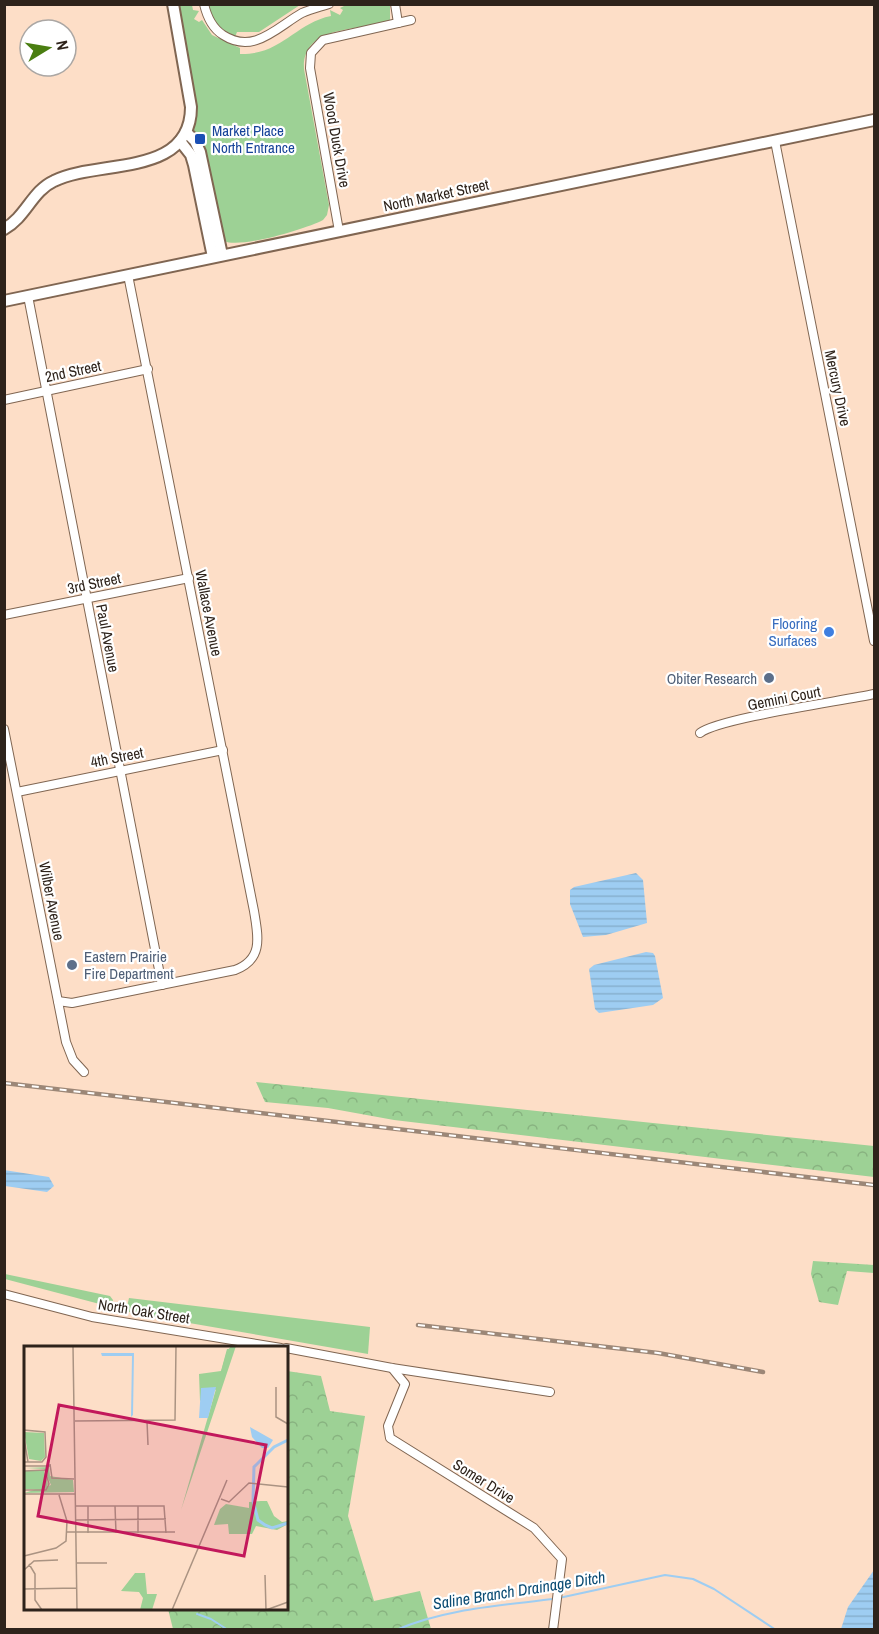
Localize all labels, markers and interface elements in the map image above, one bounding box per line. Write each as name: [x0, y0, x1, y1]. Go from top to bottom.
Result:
north arrow: [18, 18, 78, 78]
text: N: [51, 38, 74, 52]
street label: Wood Duck Drive: [318, 91, 356, 189]
place label: Market Place North Entrance: [212, 120, 295, 158]
marker: Market Place North Entrance: [193, 132, 207, 146]
street label: North Market Street: [381, 173, 491, 216]
street label: Mercury Drive: [820, 348, 856, 428]
street label: 2nd Street: [43, 355, 104, 387]
street label: 3rd Street: [65, 567, 123, 599]
street label: Wallace Avenue: [190, 568, 228, 658]
street label: Paul Avenue: [91, 602, 125, 674]
place label: Flooring Surfaces: [768, 613, 817, 651]
marker: Flooring Surfaces: [822, 625, 836, 639]
place label: Obiter Research: [667, 668, 757, 689]
marker: Obiter Research: [762, 671, 776, 685]
street label: Gemini Court: [746, 681, 823, 715]
street label: 4th Street: [89, 741, 146, 772]
street label: Wilber Avenue: [34, 860, 70, 942]
place label: Eastern Prairie Fire Department: [84, 946, 174, 984]
marker: Eastern Prairie Fire Department: [65, 958, 79, 972]
street label: North Oak Street: [97, 1293, 192, 1329]
inset map: [24, 1346, 288, 1610]
street label: Somer Drive: [449, 1454, 519, 1508]
water label: Saline Branch Drainage Ditch: [431, 1566, 607, 1614]

